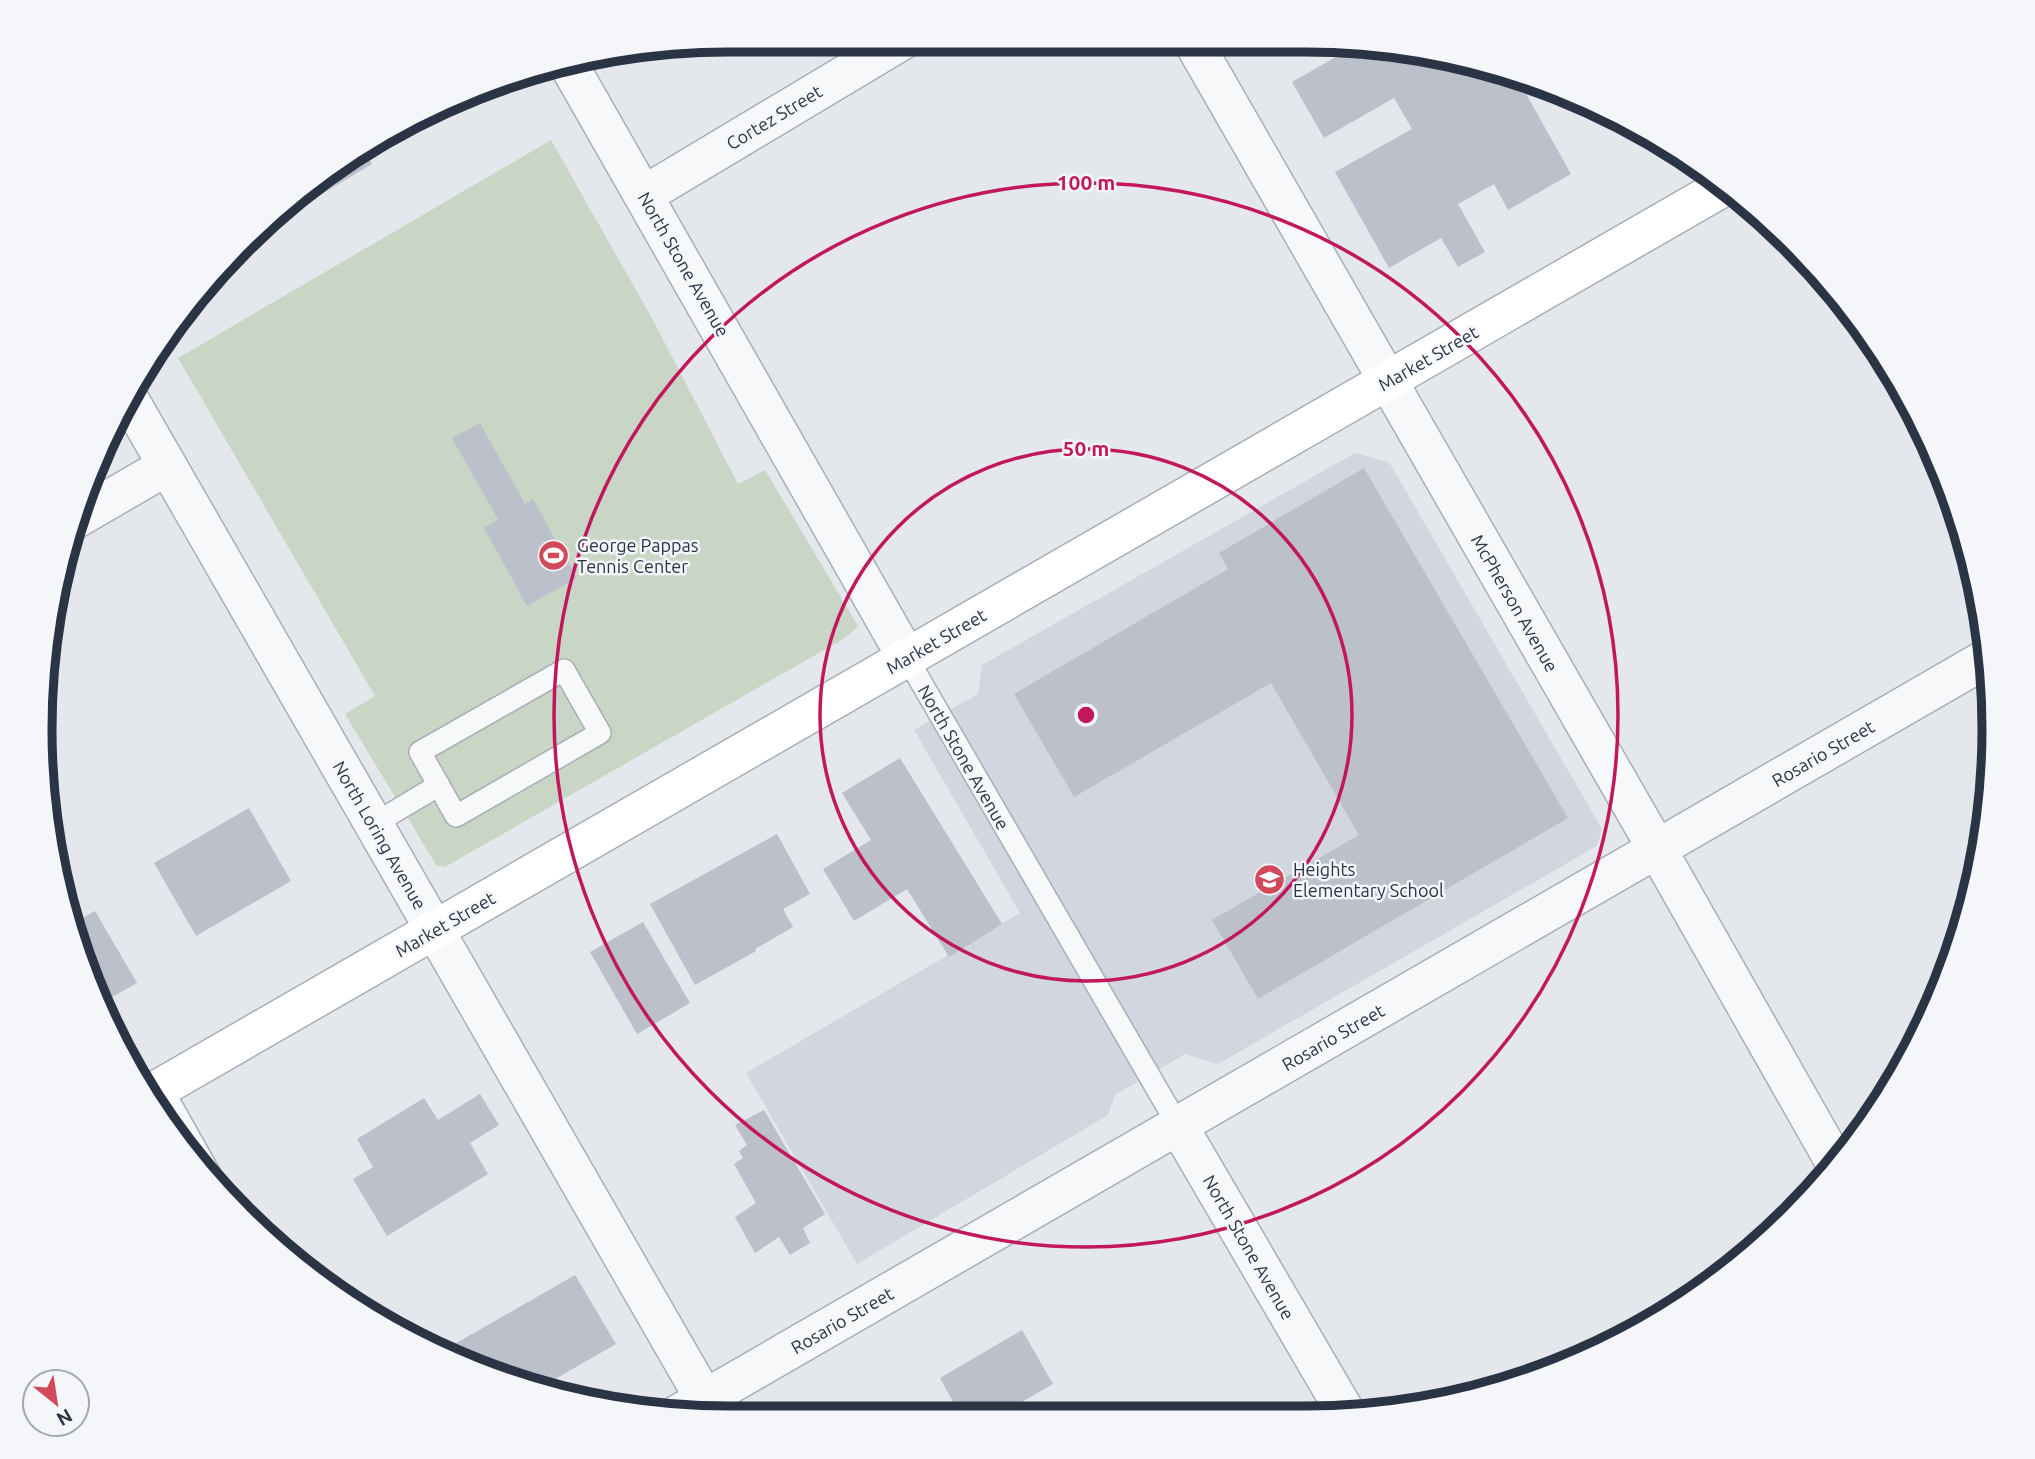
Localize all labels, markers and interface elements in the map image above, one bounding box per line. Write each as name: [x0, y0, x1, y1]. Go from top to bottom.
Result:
street label: Cortez Street: [723, 81, 825, 153]
text: 100 m: [1057, 170, 1115, 194]
street label: North Stone Avenue: [634, 188, 734, 340]
street label: Market Street: [1375, 321, 1481, 395]
text: 50 m: [1063, 436, 1109, 460]
street label: McPherson Avenue: [1468, 531, 1562, 675]
place label: George Pappas Tennis Center: [577, 535, 699, 576]
sports icon: George Pappas Tennis Center: [537, 538, 571, 572]
street label: Market Street: [883, 604, 989, 678]
street label: North Stone Avenue: [914, 681, 1014, 833]
centre of rings: [1074, 703, 1098, 727]
street label: Rosario Street: [1768, 716, 1878, 790]
street label: North Loring Avenue: [329, 757, 431, 913]
place label: Heights Elementary School: [1293, 859, 1444, 900]
school or university icon: Heights Elementary School: [1253, 862, 1287, 896]
street label: Market Street: [392, 887, 498, 961]
street label: Rosario Street: [1278, 1000, 1388, 1074]
street label: North Stone Avenue: [1199, 1171, 1299, 1323]
street label: Rosario Street: [787, 1283, 897, 1357]
north arrow: [21, 1368, 91, 1438]
text: N: [53, 1405, 76, 1431]

